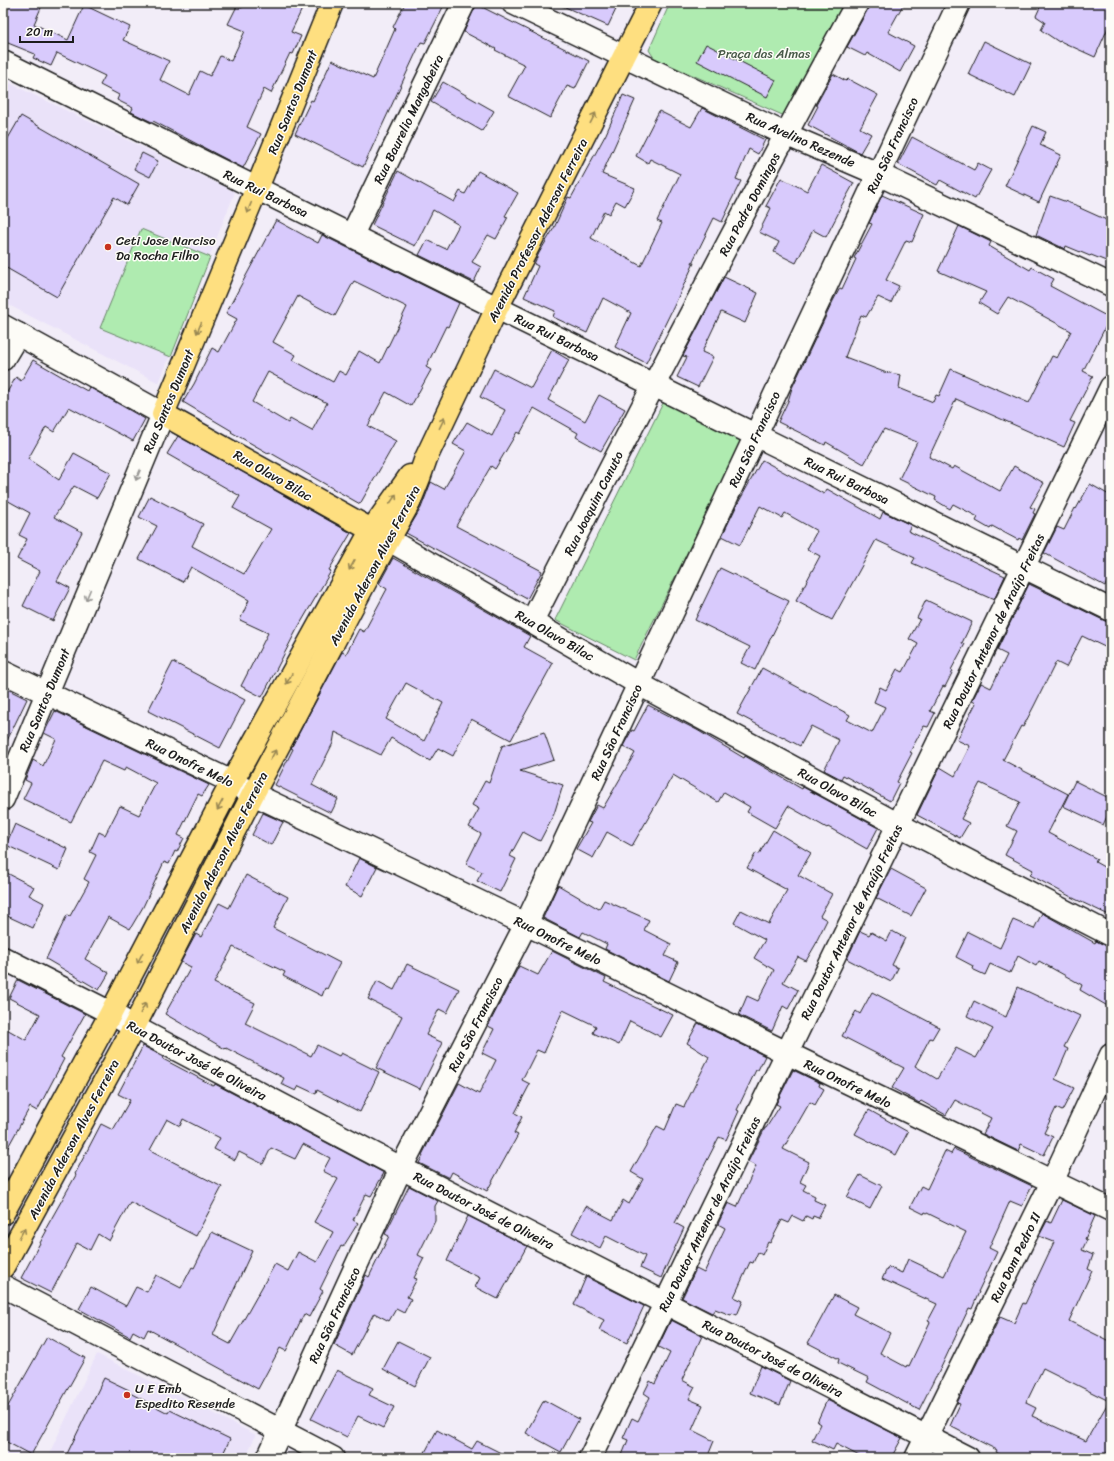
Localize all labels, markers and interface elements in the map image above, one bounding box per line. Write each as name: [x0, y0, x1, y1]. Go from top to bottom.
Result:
scale bar: [20, 18, 73, 44]
text: 20 m: [26, 21, 53, 43]
park label: Praça das Almas: [718, 42, 811, 65]
street label: Rua Santos Dumont: [261, 46, 324, 158]
street label: Rua Baurelio Mangabeira: [367, 50, 450, 188]
street label: Rua São Francisco: [860, 93, 925, 197]
street label: Rua Avelino Rezende: [742, 105, 859, 174]
one-way arrow: [590, 112, 598, 124]
street label: Avenida Professor Aderson Ferreira: [480, 134, 594, 327]
street label: Rua Padre Domingos: [712, 148, 787, 260]
street label: Rua Rui Barbosa: [219, 163, 313, 224]
one-way arrow: [245, 201, 252, 213]
place label: Ceti Jose Narciso Da Rocha Filho: [116, 229, 216, 267]
marker: Ceti Jose Narciso Da Rocha Filho: [103, 242, 113, 252]
street label: Rua Rui Barbosa: [510, 307, 604, 368]
one-way arrow: [195, 321, 202, 333]
street label: Rua Santos Dumont: [136, 345, 201, 457]
street label: Rua São Francisco: [722, 387, 787, 491]
one-way arrow: [439, 417, 446, 429]
street label: Rua Olavo Bilac: [229, 443, 317, 508]
street label: Rua Joaquim Canuto: [557, 446, 630, 560]
street label: Rua Rui Barbosa: [800, 450, 894, 511]
one-way arrow: [133, 469, 141, 481]
street label: Avenida Aderson Alves Ferreira: [322, 480, 427, 650]
one-way arrow: [389, 494, 397, 505]
street label: Rua Doutor Antenor de Araújo Freitas: [936, 529, 1051, 733]
one-way arrow: [348, 559, 355, 571]
one-way arrow: [83, 589, 91, 601]
street label: Rua Olavo Bilac: [511, 603, 599, 668]
street label: Rua Santos Dumont: [12, 644, 77, 756]
one-way arrow: [284, 673, 292, 685]
street label: Rua São Francisco: [584, 680, 649, 784]
street label: Rua Onofre Melo: [142, 731, 238, 794]
one-way arrow: [270, 750, 278, 762]
street label: Rua Olavo Bilac: [794, 761, 882, 824]
street label: Avenida Aderson Alves Ferreira: [172, 767, 274, 938]
one-way arrow: [215, 799, 223, 811]
street label: Rua Doutor Antenor de Araújo Freitas: [794, 820, 909, 1024]
street label: Rua Onofre Melo: [510, 909, 606, 972]
one-way arrow: [136, 951, 143, 963]
street label: Rua São Francisco: [442, 972, 510, 1076]
one-way arrow: [140, 1002, 147, 1014]
street label: Rua Doutor José de Oliveira: [123, 1014, 271, 1107]
street label: Rua Onofre Melo: [800, 1052, 896, 1115]
street label: Avenida Aderson Alves Ferreira: [21, 1054, 126, 1224]
street label: Rua Doutor Antenor de Araújo Freitas: [652, 1112, 767, 1316]
street label: Rua Doutor José de Oliveira: [409, 1165, 559, 1256]
street label: Rua Dom Pedro II: [984, 1208, 1047, 1306]
one-way arrow: [18, 1227, 26, 1239]
street label: Rua São Francisco: [302, 1263, 367, 1367]
street label: Rua Doutor José de Oliveira: [698, 1313, 848, 1404]
place label: U E Emb Espedito Resende: [135, 1377, 235, 1415]
marker: U E Emb Espedito Resende: [122, 1390, 132, 1400]

